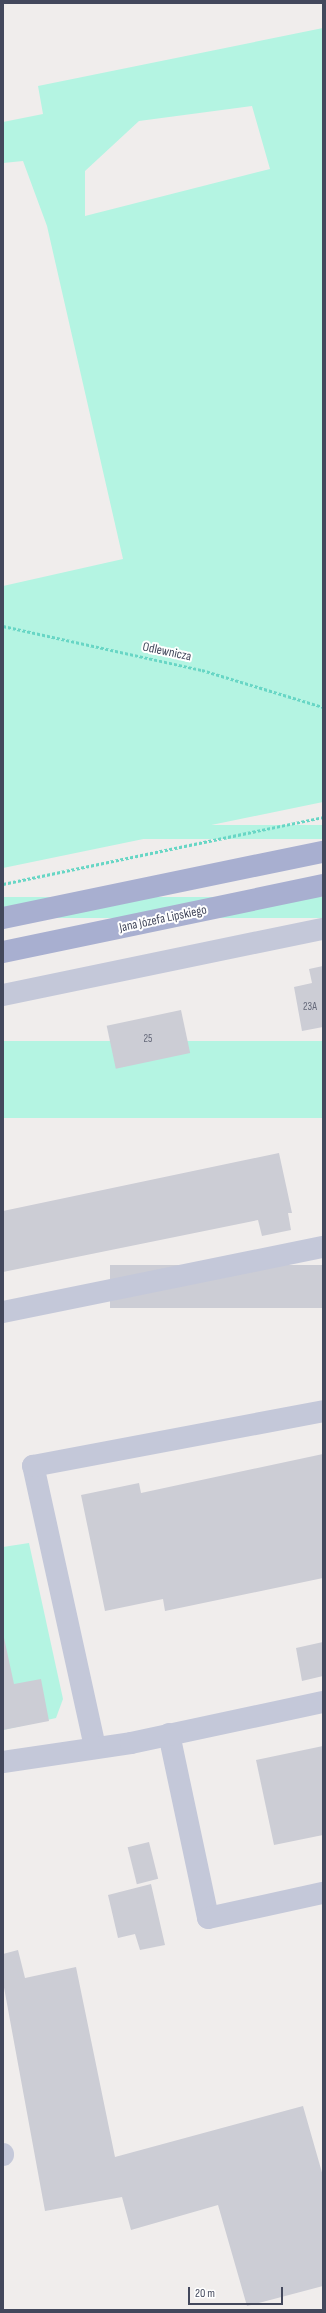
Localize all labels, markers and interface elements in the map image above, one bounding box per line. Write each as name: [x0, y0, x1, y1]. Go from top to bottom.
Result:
street label: Odlewnicza: [141, 639, 193, 665]
street label: Jana Józefa Lipskiego: [118, 902, 208, 936]
house number: 23A: [303, 1000, 317, 1014]
house number: 25: [144, 1032, 152, 1046]
scale bar: [190, 2279, 285, 2305]
text: 20 m: [195, 2286, 215, 2301]

